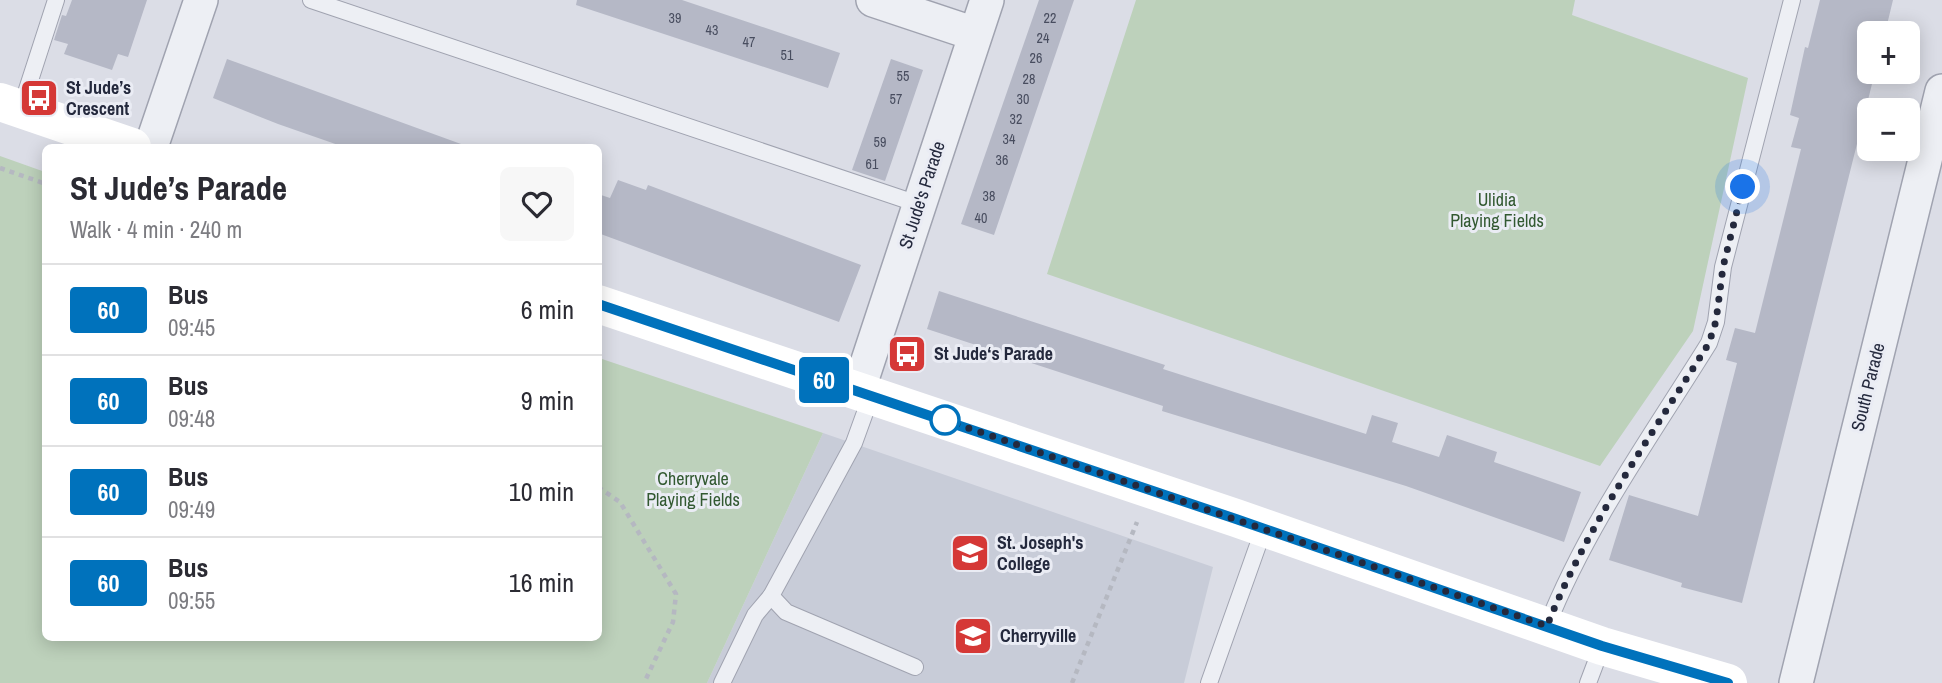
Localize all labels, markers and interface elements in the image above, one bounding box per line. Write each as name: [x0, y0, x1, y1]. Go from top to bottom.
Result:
house number: 39: [669, 9, 681, 27]
house number: 22: [1044, 9, 1056, 27]
house number: 43: [706, 21, 718, 39]
map controls: [1857, 21, 1920, 161]
button: +: [1857, 21, 1920, 84]
house number: 24: [1037, 29, 1050, 47]
house number: 47: [743, 33, 755, 51]
house number: 51: [781, 46, 794, 64]
house number: 26: [1030, 49, 1042, 67]
house number: 55: [897, 67, 909, 85]
house number: 28: [1023, 70, 1035, 88]
place label: St Jude’s Crescent: [66, 75, 131, 121]
bus stop icon: St Jude’s Crescent: [18, 77, 60, 119]
house number: 57: [890, 90, 902, 108]
house number: 30: [1017, 90, 1029, 108]
button: −: [1857, 98, 1920, 161]
house number: 32: [1010, 110, 1022, 128]
house number: 34: [1003, 130, 1016, 148]
house number: 59: [874, 133, 886, 151]
street label: St Jude's Parade: [892, 138, 951, 252]
house number: 36: [996, 151, 1008, 169]
house number: 61: [866, 155, 879, 173]
text: St Jude’s Parade: [70, 166, 287, 210]
button: heart: [500, 167, 574, 241]
your location: [1725, 169, 1760, 204]
house number: 38: [983, 187, 995, 205]
park label: Ulidia Playing Fields: [1450, 187, 1544, 233]
house number: 40: [975, 209, 987, 227]
text: Walk · 4 min · 240 m: [70, 214, 242, 245]
text: Bus: [168, 277, 208, 312]
text: 6 min: [521, 292, 574, 327]
text: 60: [98, 294, 119, 326]
text: 09:45: [168, 312, 215, 343]
bus stop icon: St Jude‘s Parade: [886, 333, 928, 375]
street label: South Parade: [1844, 340, 1891, 434]
place label: St Jude‘s Parade: [934, 341, 1053, 366]
line badge: 60: [792, 357, 856, 403]
text: 60: [813, 364, 835, 396]
text: Bus: [168, 368, 208, 403]
text: 9 min: [521, 383, 574, 418]
text: 60: [98, 385, 119, 417]
text: 09:48: [168, 403, 215, 434]
unlabelled marker: [930, 405, 960, 435]
text: Bus: [168, 459, 208, 494]
park label: Cherryvale Playing Fields: [646, 466, 740, 512]
text: 10 min: [509, 474, 574, 509]
text: 60: [98, 476, 119, 508]
text: 09:49: [168, 494, 215, 525]
place label: St. Joseph's College: [997, 530, 1083, 576]
school or university icon: St. Joseph's College: [949, 532, 991, 574]
text: Bus: [168, 550, 208, 585]
text: 16 min: [509, 565, 574, 600]
text: 60: [98, 567, 119, 599]
text: 09:55: [168, 585, 215, 616]
school or university icon: Cherryville: [952, 615, 994, 657]
place label: Cherryville: [1000, 623, 1076, 648]

